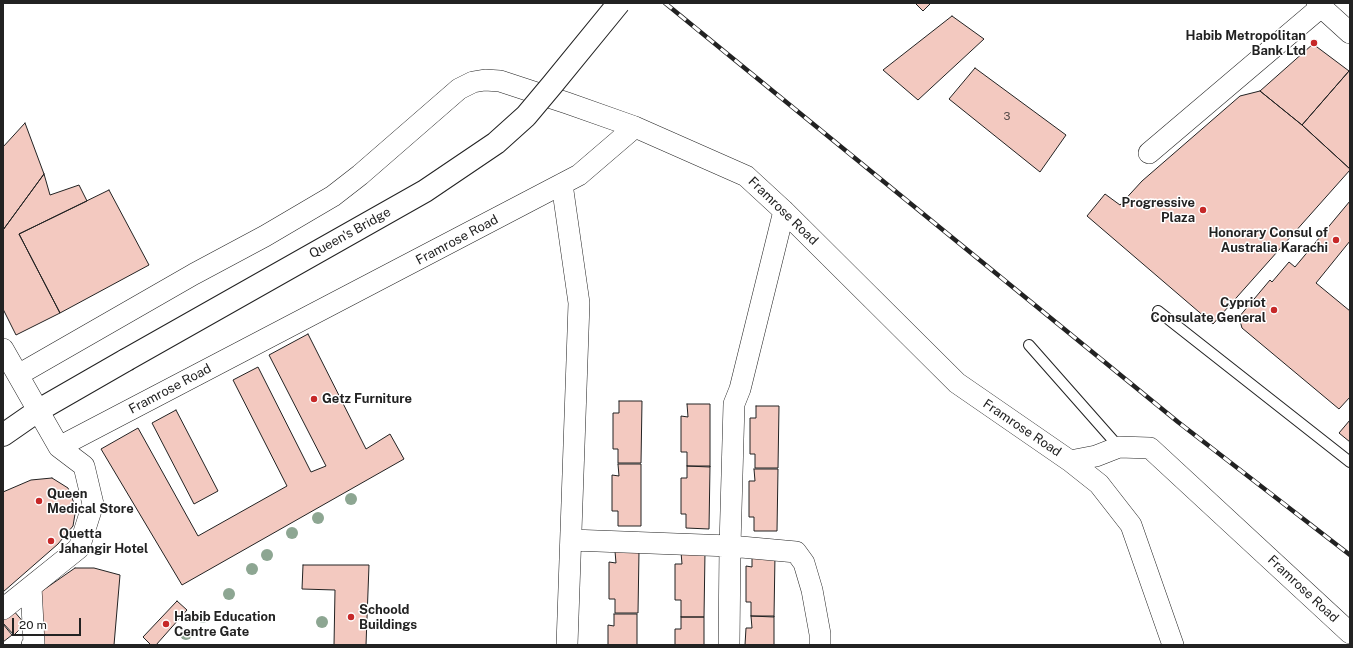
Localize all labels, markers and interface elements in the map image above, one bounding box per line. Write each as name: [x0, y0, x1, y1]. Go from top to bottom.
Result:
place label: Habib Metropolitan Bank Ltd: [1186, 28, 1306, 59]
marker: Habib Metropolitan Bank Ltd: [1309, 38, 1319, 48]
house number: 3: [1004, 110, 1010, 124]
street label: Framrose Road: [745, 174, 821, 248]
place label: Progressive Plaza: [1122, 195, 1195, 226]
street label: Queen's Bridge: [307, 204, 393, 262]
marker: Progressive Plaza: [1198, 205, 1208, 215]
street label: Framrose Road: [413, 212, 501, 268]
place label: Honorary Consul of Australia Karachi: [1208, 225, 1328, 256]
marker: Honorary Consul of Australia Karachi: [1331, 235, 1341, 245]
place label: Cypriot Consulate General: [1151, 295, 1266, 326]
marker: Cypriot Consulate General: [1269, 305, 1279, 315]
street label: Framrose Road: [126, 361, 214, 417]
place label: Getz Furniture: [322, 391, 412, 407]
marker: Getz Furniture: [309, 394, 319, 404]
street label: Framrose Road: [980, 396, 1064, 460]
place label: Queen Medical Store: [47, 486, 134, 517]
marker: Queen Medical Store: [34, 496, 44, 506]
place label: Quetta Jahangir Hotel: [59, 526, 148, 557]
marker: Quetta Jahangir Hotel: [46, 536, 56, 546]
street label: Framrose Road: [1264, 552, 1342, 626]
place label: Schoold Buildings: [359, 602, 417, 633]
place label: Habib Education Centre Gate: [174, 609, 276, 640]
scale bar: [14, 610, 83, 636]
marker: Schoold Buildings: [346, 612, 356, 622]
text: 20 m: [19, 618, 47, 632]
marker: Habib Education Centre Gate: [161, 619, 171, 629]

